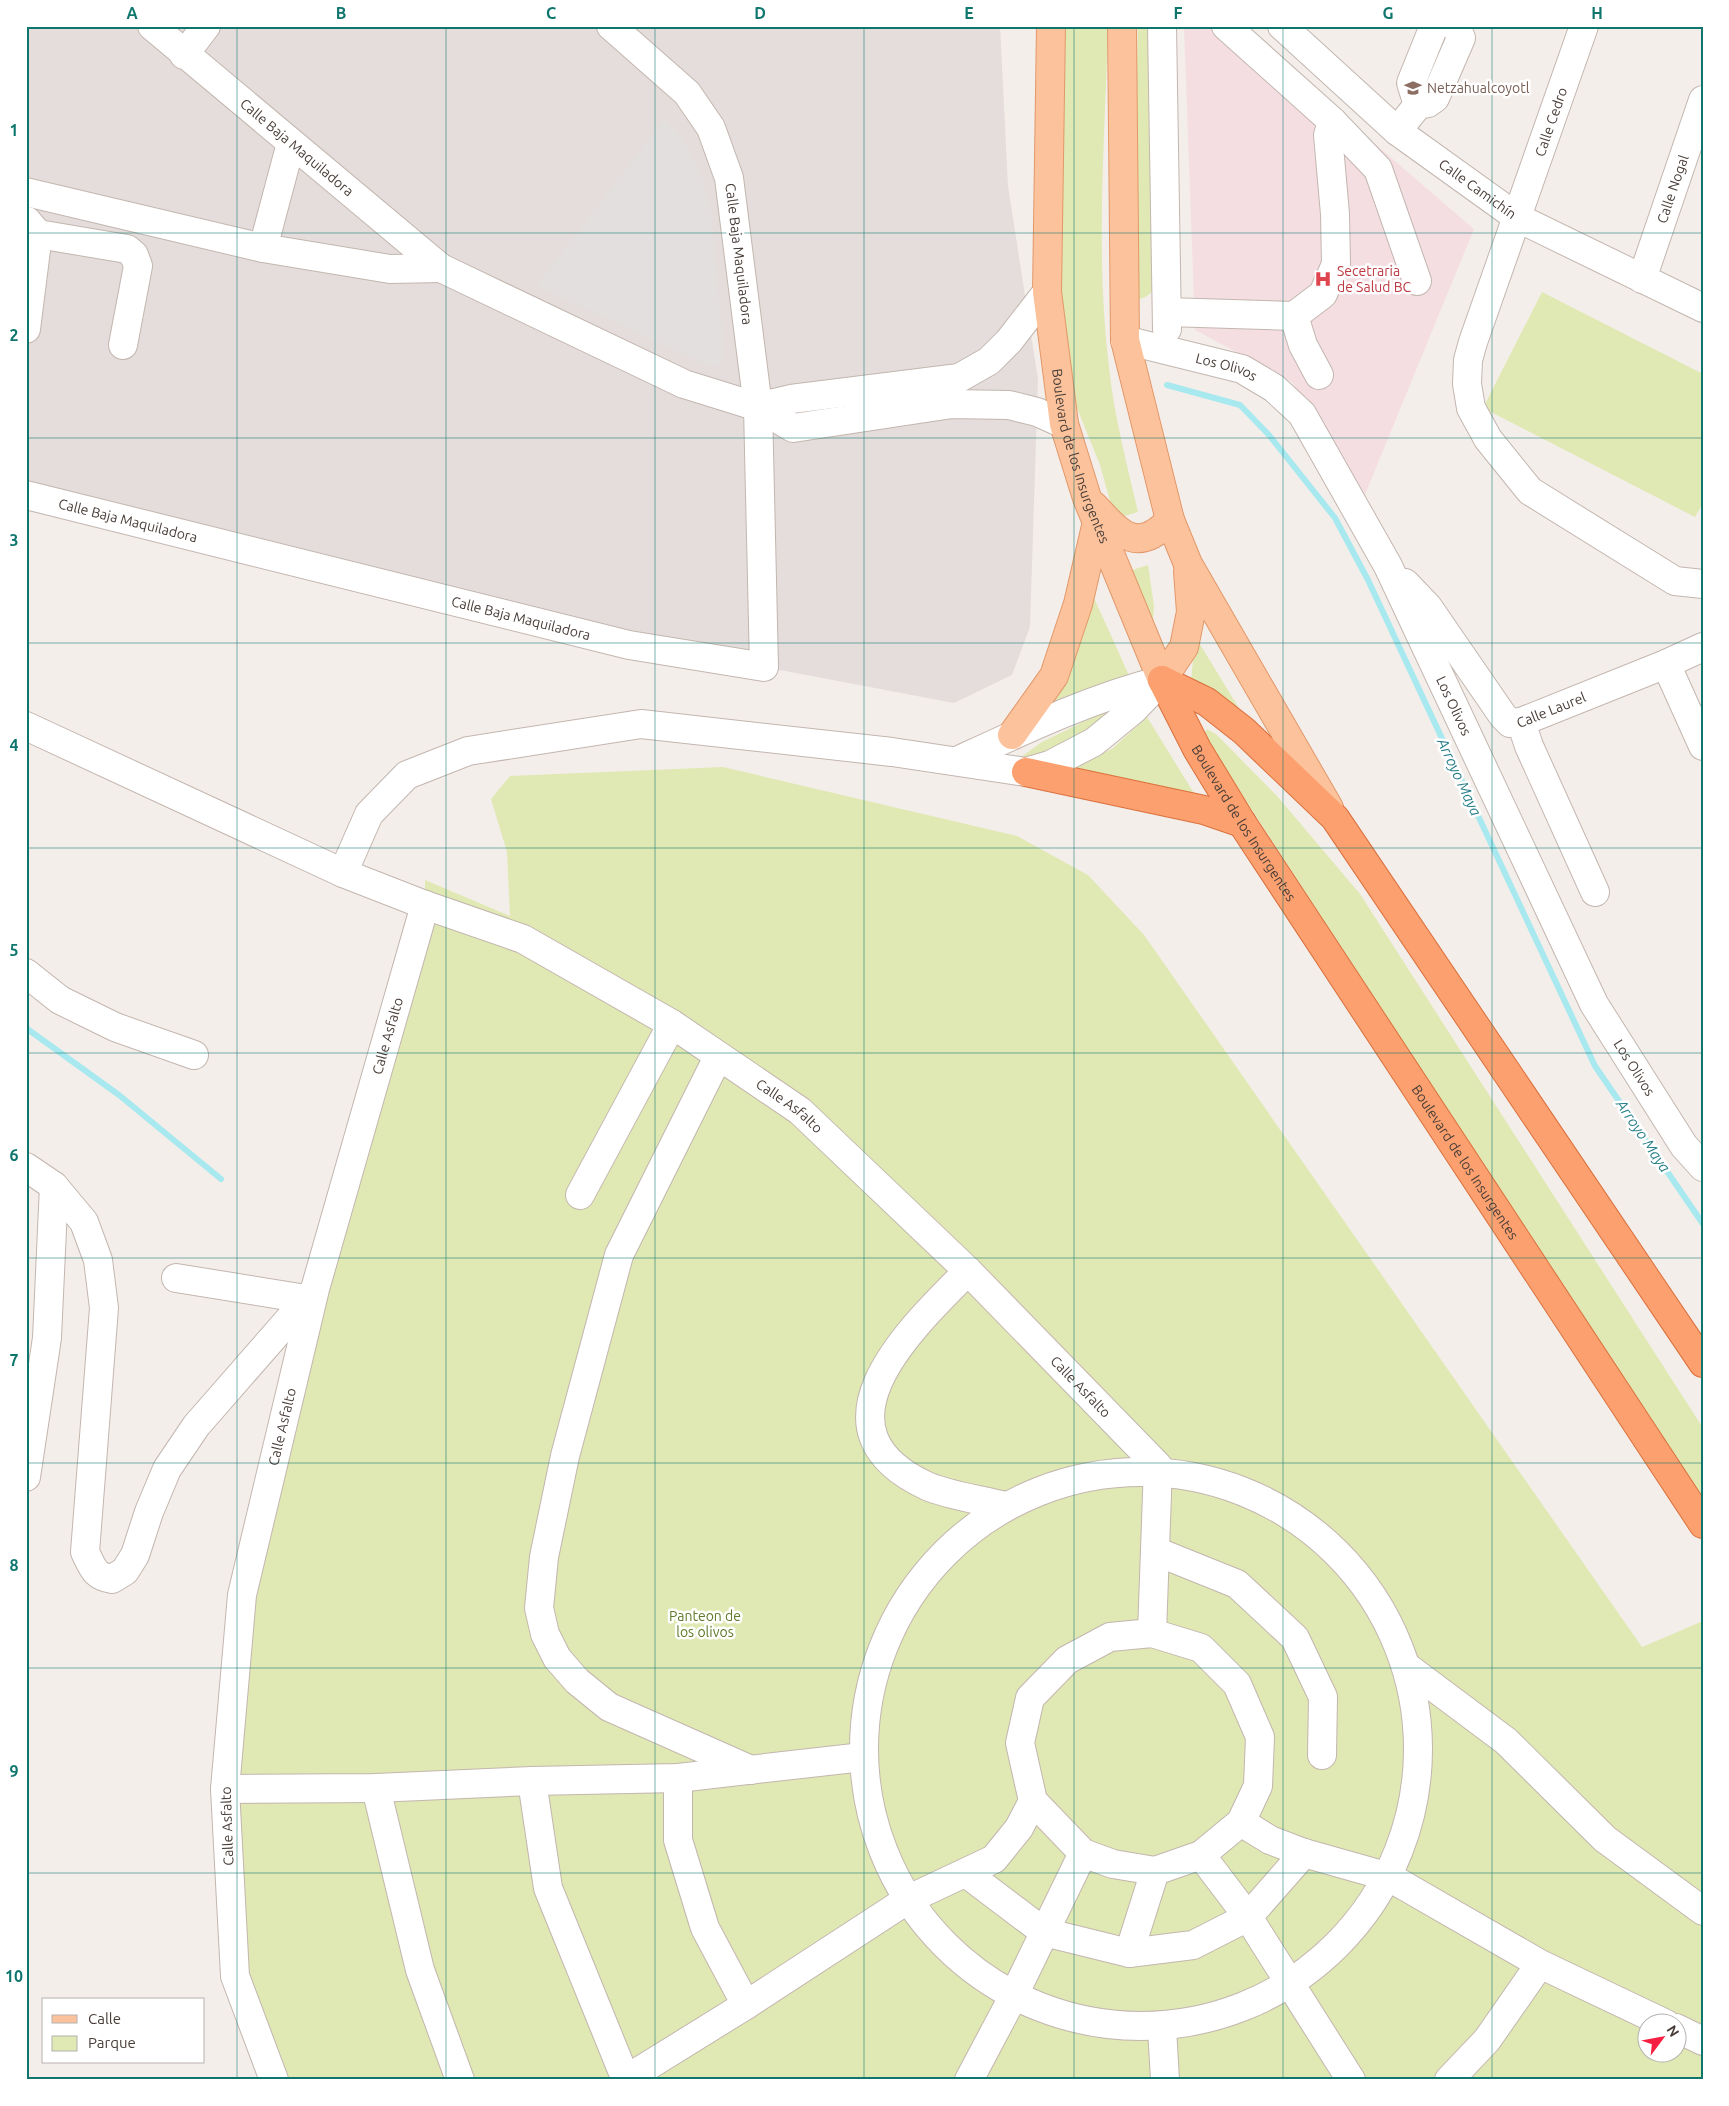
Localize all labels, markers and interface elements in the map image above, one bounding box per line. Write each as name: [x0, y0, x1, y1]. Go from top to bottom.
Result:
text: A: [126, 4, 138, 22]
text: B: [336, 4, 346, 22]
text: C: [546, 4, 556, 22]
text: D: [754, 4, 766, 22]
text: E: [964, 4, 974, 22]
text: F: [1174, 4, 1183, 22]
text: G: [1382, 4, 1394, 22]
text: H: [1591, 4, 1603, 22]
school or university icon: Netzahualcoyotl: [1403, 78, 1423, 98]
place label: Netzahualcoyotl: [1427, 80, 1530, 96]
street label: Calle Cedro: [1532, 85, 1570, 159]
street label: Calle Baja Maquiladora: [237, 95, 357, 199]
text: 1: [9, 121, 19, 139]
street label: Calle Nogal: [1654, 152, 1692, 225]
street label: Calle Camichín: [1436, 156, 1519, 222]
street label: Calle Baja Maquiladora: [722, 182, 756, 326]
place label: Secetraria de Salud BC: [1337, 263, 1412, 295]
hospital icon: Secetraria de Salud BC: [1313, 269, 1333, 289]
text: 2: [9, 326, 19, 344]
street label: Los Olivos: [1194, 350, 1260, 384]
street label: Boulevard de los Insurgentes: [1049, 367, 1113, 546]
street label: Calle Baja Maquiladora: [57, 495, 199, 545]
text: 3: [9, 531, 19, 549]
street label: Calle Baja Maquiladora: [450, 593, 592, 643]
street label: Los Olivos: [1433, 674, 1474, 738]
street label: Calle Laurel: [1514, 689, 1588, 731]
water label: Arroyo Maya: [1434, 734, 1485, 818]
text: 4: [9, 736, 19, 754]
street label: Boulevard de los Insurgentes: [1189, 742, 1299, 904]
text: 5: [9, 941, 19, 959]
street label: Calle Asfalto: [369, 995, 406, 1076]
street label: Los Olivos: [1611, 1036, 1658, 1099]
street label: Calle Asfalto: [753, 1076, 826, 1136]
street label: Boulevard de los Insurgentes: [1409, 1082, 1522, 1243]
water label: Arroyo Maya: [1612, 1095, 1674, 1175]
text: 6: [9, 1146, 19, 1164]
text: 7: [9, 1351, 19, 1369]
street label: Calle Asfalto: [1047, 1353, 1114, 1421]
street label: Calle Asfalto: [265, 1386, 299, 1467]
text: 8: [9, 1556, 19, 1574]
park label: Panteon de los olivos: [669, 1608, 741, 1640]
text: 9: [9, 1762, 19, 1780]
street label: Calle Asfalto: [218, 1786, 236, 1866]
text: 10: [5, 1967, 23, 1985]
legend: [42, 1998, 205, 2064]
text: Calle: [88, 2010, 121, 2027]
north arrow: [1636, 2014, 1686, 2064]
text: N: [1663, 2022, 1683, 2040]
text: Parque: [88, 2034, 136, 2051]

